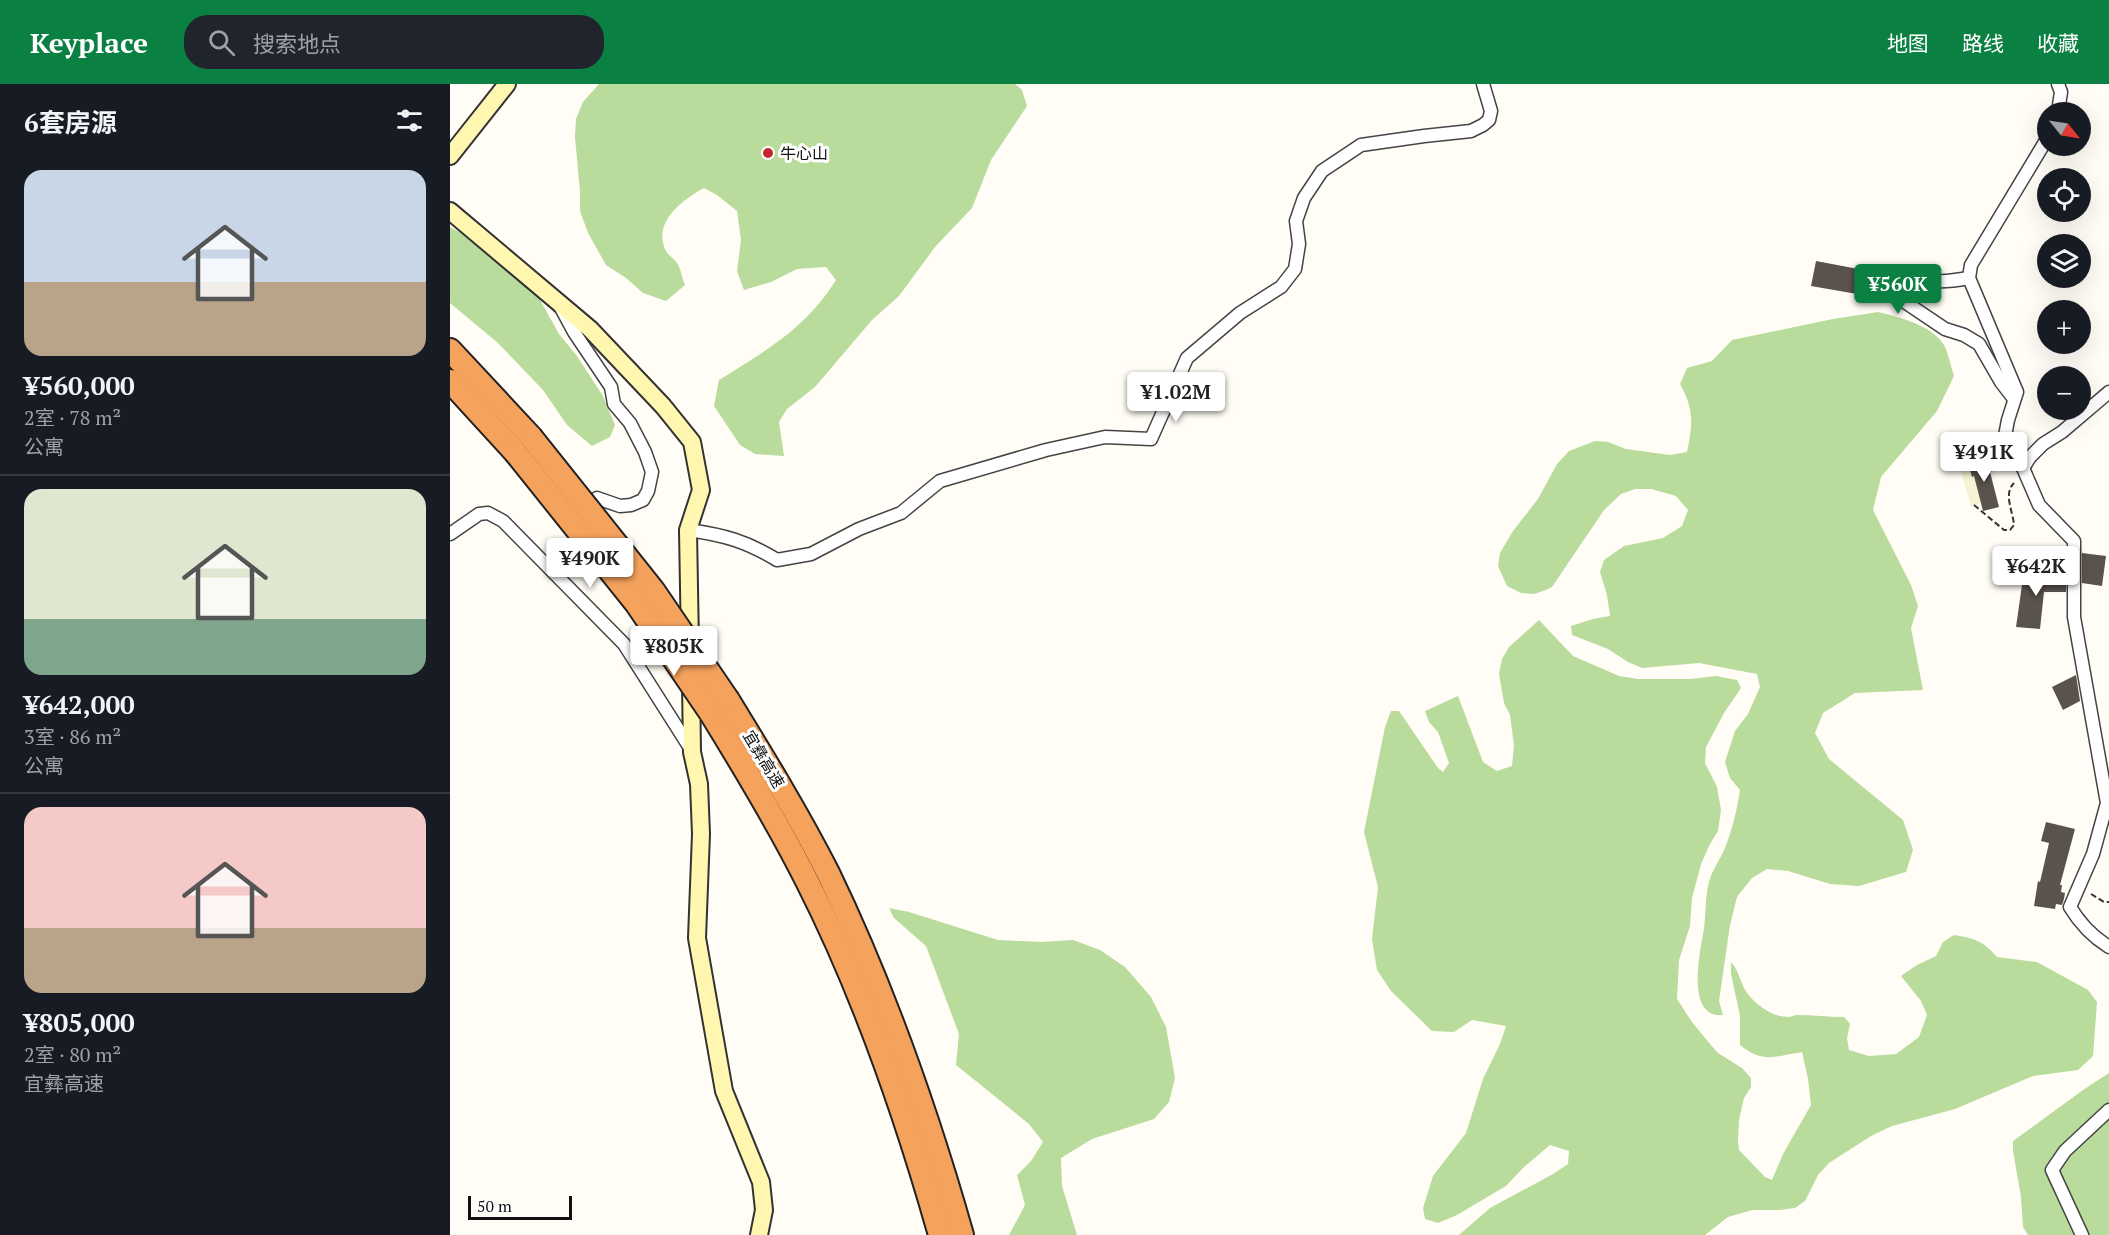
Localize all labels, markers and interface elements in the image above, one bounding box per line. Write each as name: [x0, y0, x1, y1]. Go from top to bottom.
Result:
search box: [184, 15, 604, 69]
text: Keyplace: [30, 24, 148, 61]
icon: search: [205, 26, 238, 59]
text: 搜索地点: [253, 29, 341, 58]
text: 地图: [1887, 29, 1929, 57]
text: 路线: [1962, 29, 2004, 57]
text: 收藏: [2037, 29, 2079, 57]
north arrow: [2037, 102, 2091, 156]
map controls: [2037, 102, 2091, 420]
icon: filters: [393, 104, 426, 137]
text: 6套房源: [24, 105, 117, 139]
place label: 牛心山: [780, 142, 828, 164]
marker: 牛心山: [761, 146, 775, 160]
button: locate: [2037, 168, 2091, 222]
icon: home: [171, 209, 279, 317]
button: layers: [2037, 234, 2091, 288]
pin: ¥560K: [1856, 264, 1940, 315]
text: ¥560K: [1868, 270, 1928, 297]
button: +: [2037, 300, 2091, 354]
button: −: [2037, 366, 2091, 420]
text: ¥560,000: [24, 368, 135, 402]
pin: ¥1.02M: [1127, 372, 1225, 423]
text: ¥1.02M: [1141, 378, 1211, 405]
text: 2室 · 78 m²: [24, 404, 121, 431]
pin: ¥491K: [1942, 432, 2026, 483]
text: 公寓: [24, 433, 64, 460]
text: ¥491K: [1954, 438, 2014, 465]
icon: home: [171, 528, 279, 636]
pin: ¥490K: [548, 538, 632, 589]
text: ¥490K: [560, 544, 620, 571]
pin: ¥642K: [1994, 546, 2078, 597]
text: ¥642K: [2006, 552, 2066, 579]
pin: ¥805K: [632, 626, 716, 677]
text: ¥805K: [644, 632, 704, 659]
text: ¥642,000: [24, 687, 135, 721]
text: 3室 · 86 m²: [24, 723, 121, 750]
street label: 宜彝高速: [738, 726, 790, 792]
text: 公寓: [24, 752, 64, 779]
icon: home: [171, 846, 279, 954]
text: ¥805,000: [24, 1005, 135, 1039]
text: 2室 · 80 m²: [24, 1041, 121, 1068]
text: 宜彝高速: [24, 1070, 104, 1097]
scale bar: [468, 1193, 572, 1220]
text: 50 m: [477, 1195, 512, 1217]

